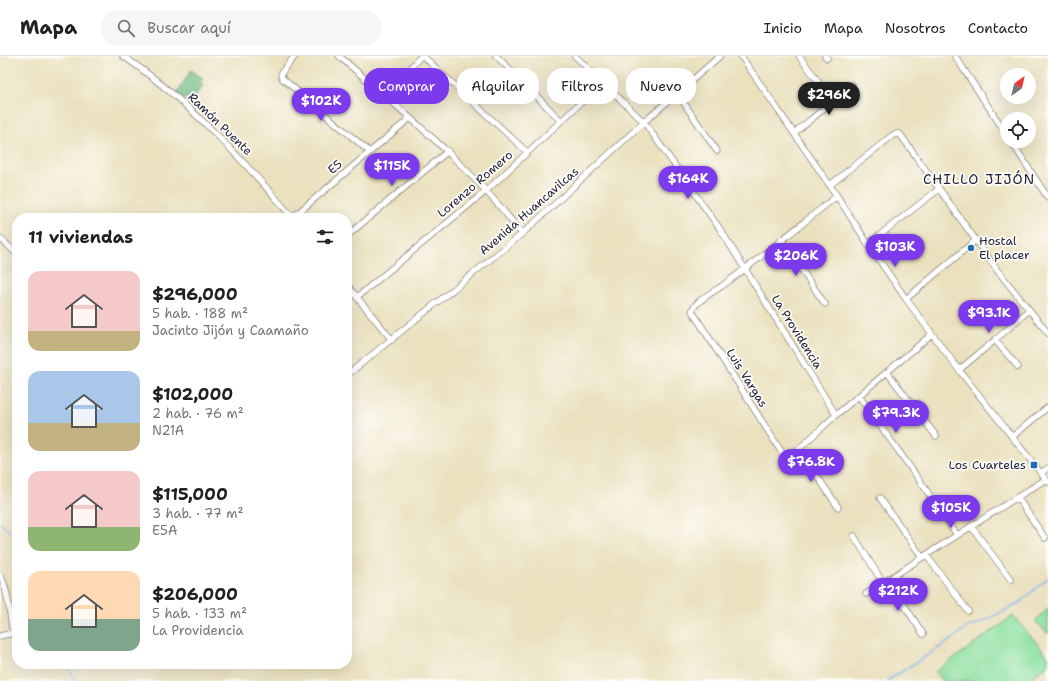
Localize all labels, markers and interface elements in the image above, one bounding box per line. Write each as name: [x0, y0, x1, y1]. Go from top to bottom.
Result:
search box: [101, 10, 381, 46]
text: Mapa: [20, 15, 77, 40]
icon: search: [115, 17, 137, 39]
text: Buscar aquí: [147, 18, 231, 38]
text: Inicio: [764, 19, 802, 37]
text: Mapa: [824, 19, 863, 37]
text: Nosotros: [885, 19, 946, 37]
text: Contacto: [968, 19, 1028, 37]
chip: Comprar: [364, 68, 449, 104]
chip: Alquilar: [457, 68, 539, 104]
chip: Filtros: [547, 68, 618, 104]
chip: Nuevo: [626, 68, 696, 104]
north arrow: [1000, 68, 1036, 104]
map controls: [1000, 68, 1036, 148]
pin: $296K: [801, 82, 857, 116]
text: $296K: [807, 86, 851, 103]
pin: $102K: [293, 88, 349, 122]
street label: Ramón Puente: [184, 89, 256, 159]
text: $102K: [301, 92, 341, 109]
button: locate: [1000, 112, 1036, 148]
street label: Lorenzo Romero: [434, 147, 516, 221]
pin: $115K: [364, 153, 420, 187]
street label: E5: [324, 156, 346, 178]
text: $115K: [374, 157, 410, 174]
street label: Avenida Huancavilcas: [476, 163, 582, 259]
pin: $164K: [660, 166, 716, 200]
text: $164K: [667, 170, 709, 187]
district label: CHILLO JIJÓN: [923, 170, 1035, 188]
text: 11 viviendas: [28, 226, 133, 248]
icon: filters: [314, 226, 336, 248]
place label: Hostal El placer: [979, 233, 1030, 263]
pin: $103K: [867, 234, 923, 268]
text: $103K: [875, 238, 915, 255]
pin: $206K: [768, 243, 824, 277]
marker: Hostal El placer: [966, 243, 976, 253]
text: $206K: [774, 247, 818, 264]
text: $296,000: [152, 283, 238, 305]
icon: home: [60, 287, 108, 335]
street label: La Providencia: [768, 292, 826, 372]
pin: $93.1K: [956, 300, 1022, 334]
text: $93.1K: [967, 304, 1011, 321]
text: 5 hab. · 188 m²: [152, 305, 248, 322]
text: Jacinto Jijón y Caamaño: [152, 322, 309, 339]
street label: Luis Vargas: [723, 346, 771, 410]
text: $102,000: [152, 383, 233, 405]
icon: home: [60, 387, 108, 435]
pin: $79.3K: [863, 400, 929, 434]
text: $79.3K: [872, 404, 920, 421]
text: 2 hab. · 76 m²: [152, 405, 244, 422]
text: N21A: [152, 422, 184, 439]
pin: $76.8K: [778, 449, 844, 483]
text: $76.8K: [787, 453, 835, 470]
place label: Los Cuarteles: [948, 457, 1026, 473]
marker: Los Cuarteles: [1029, 460, 1039, 470]
text: $115,000: [152, 483, 228, 505]
icon: home: [60, 487, 108, 535]
pin: $105K: [923, 495, 979, 529]
text: $105K: [931, 499, 971, 516]
text: 3 hab. · 77 m²: [152, 505, 243, 522]
text: E5A: [152, 522, 177, 539]
pin: $212K: [870, 578, 926, 612]
text: $212K: [878, 582, 918, 599]
text: $206,000: [152, 583, 238, 605]
icon: home: [60, 587, 108, 635]
text: 5 hab. · 133 m²: [152, 605, 247, 622]
text: La Providencia: [152, 622, 243, 639]

